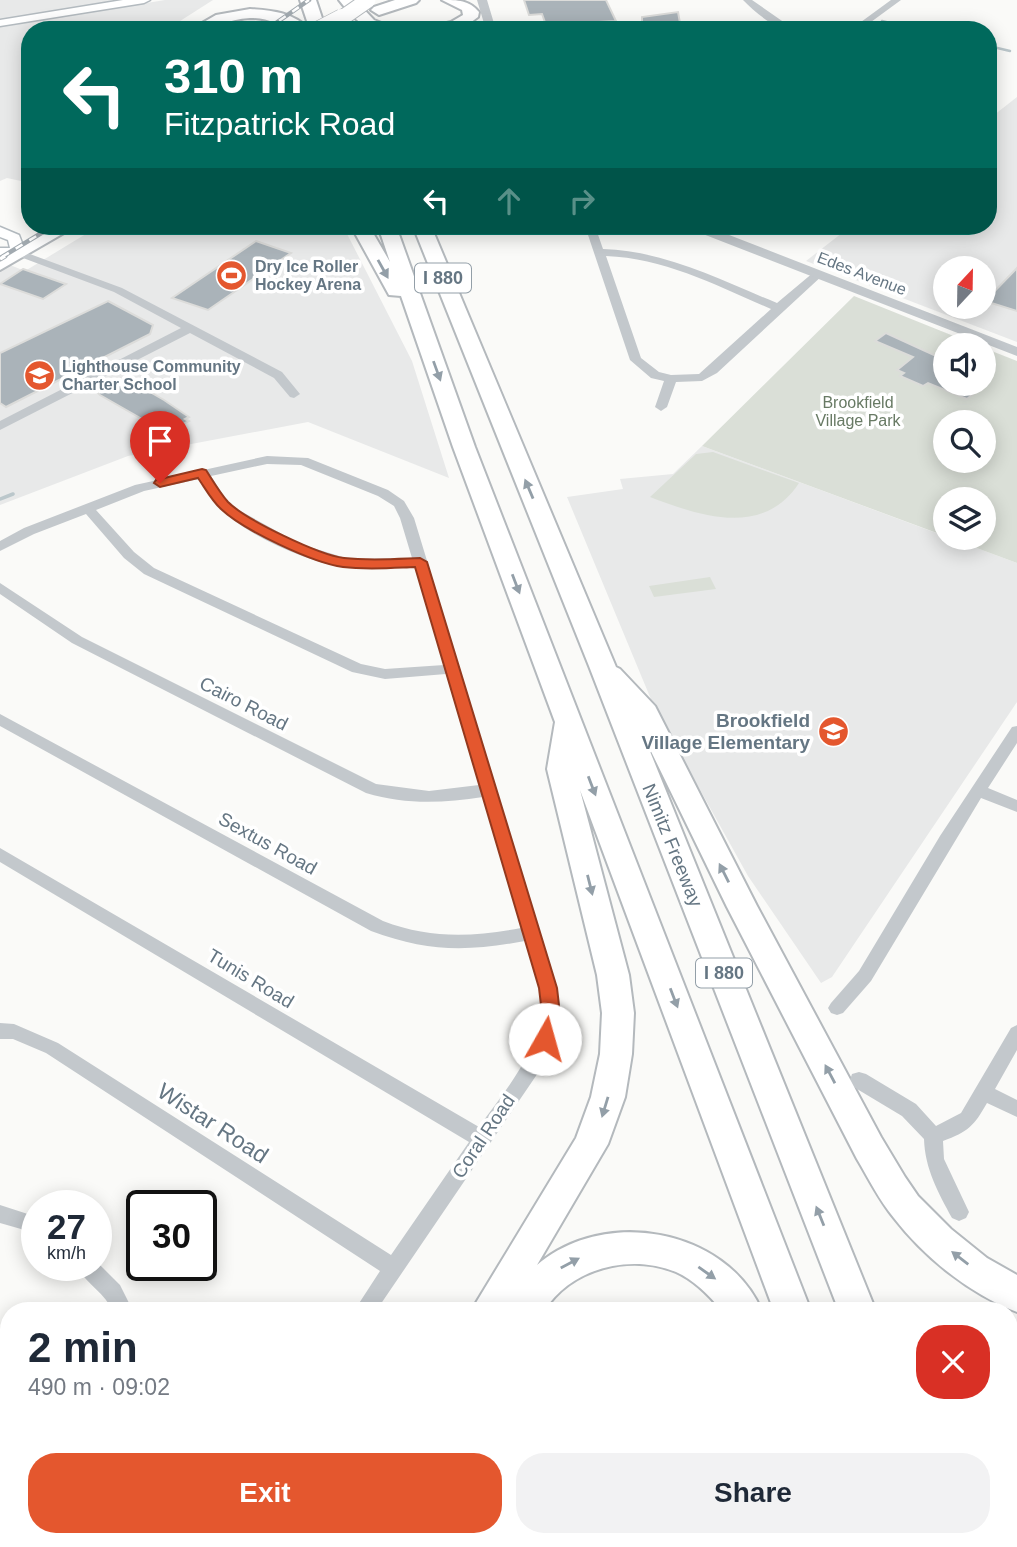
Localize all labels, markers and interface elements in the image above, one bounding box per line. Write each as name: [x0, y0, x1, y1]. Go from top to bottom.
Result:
icon: left: [49, 49, 140, 140]
text: 310 m: [164, 49, 303, 103]
text: Fitzpatrick Road: [164, 106, 395, 142]
icon: left: [417, 182, 455, 220]
icon: ahead: [490, 182, 528, 220]
icon: right: [563, 182, 601, 220]
street label: Edes Avenue: [815, 249, 909, 298]
north arrow: [933, 256, 996, 318]
map controls: [933, 256, 996, 550]
sports icon: Dry Ice Roller Hockey Arena: [215, 258, 249, 292]
place label: Dry Ice Roller Hockey Arena: [255, 258, 361, 293]
one-way arrow: [377, 260, 389, 279]
road number: I 880: [415, 264, 471, 292]
button: sound: [933, 333, 996, 396]
school or university icon: Lighthouse Community Charter School: [22, 358, 56, 392]
place label: Lighthouse Community Charter School: [62, 358, 241, 393]
one-way arrow: [432, 360, 443, 381]
park label: Brookfield Village Park: [815, 394, 902, 429]
button: search: [933, 410, 996, 473]
pin: [130, 411, 190, 483]
icon: arrive: [141, 422, 179, 460]
one-way arrow: [523, 479, 534, 500]
button: layers: [933, 487, 996, 550]
one-way arrow: [511, 574, 522, 595]
street label: Cairo Road: [196, 672, 291, 735]
place label: Brookfield Village Elementary: [641, 710, 810, 753]
school or university icon: Brookfield Village Elementary: [816, 714, 850, 748]
one-way arrow: [587, 776, 598, 797]
street label: Nimitz Freeway: [638, 781, 707, 910]
street label: Sextus Road: [215, 808, 320, 879]
one-way arrow: [719, 863, 730, 883]
one-way arrow: [585, 874, 596, 896]
street label: Tunis Road: [204, 945, 297, 1012]
road number: I 880: [696, 958, 752, 988]
one-way arrow: [668, 988, 679, 1009]
position arrow: [508, 1002, 582, 1076]
one-way arrow: [824, 1064, 836, 1084]
street label: Wistar Road: [153, 1078, 273, 1168]
street label: Coral Road: [448, 1091, 519, 1182]
one-way arrow: [599, 1097, 609, 1118]
speed limit sign: 30: [126, 1190, 217, 1281]
one-way arrow: [815, 1206, 826, 1227]
text: 27: [47, 1207, 86, 1246]
text: km/h: [47, 1243, 86, 1263]
one-way arrow: [951, 1251, 969, 1266]
one-way arrow: [560, 1258, 580, 1269]
one-way arrow: [698, 1266, 716, 1280]
text: 2 min: [28, 1324, 138, 1371]
button: close: [916, 1325, 990, 1399]
text: 490 m · 09:02: [28, 1374, 170, 1400]
button: Exit: [28, 1453, 502, 1533]
button: Share: [516, 1453, 990, 1533]

